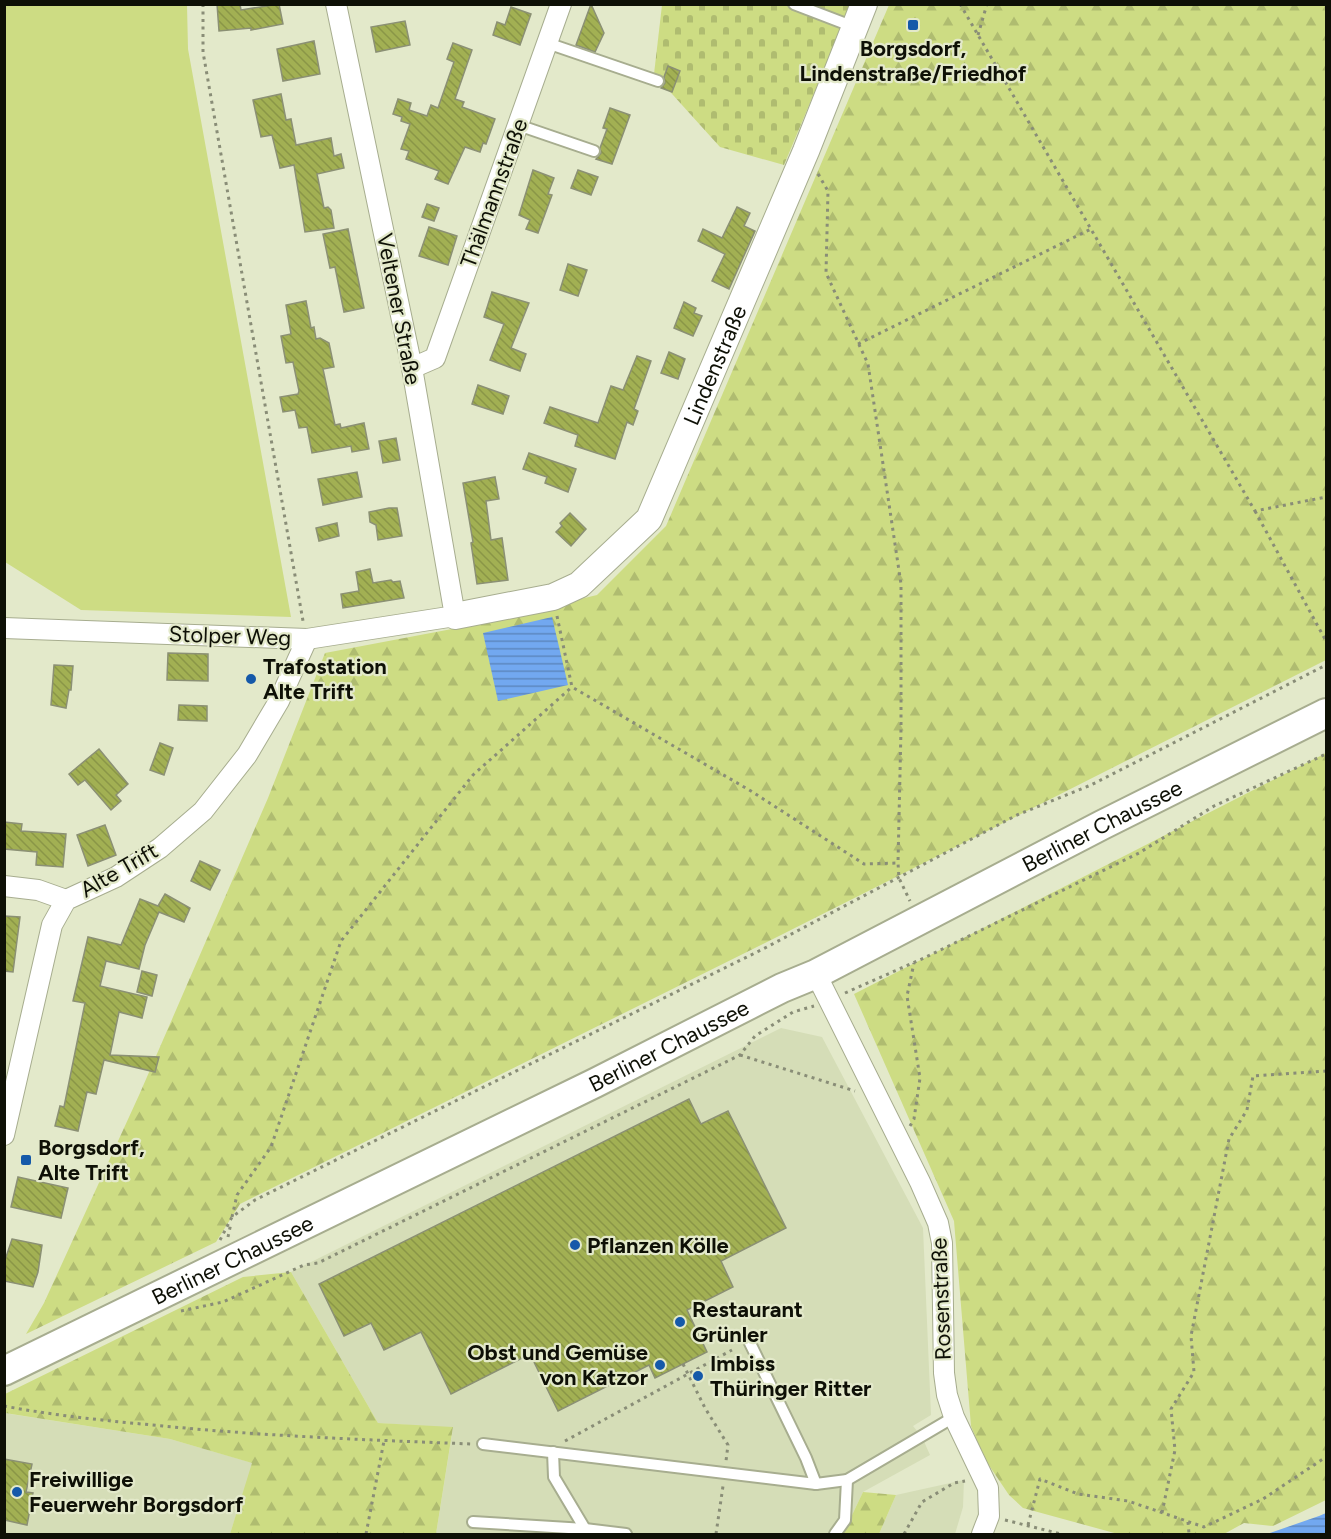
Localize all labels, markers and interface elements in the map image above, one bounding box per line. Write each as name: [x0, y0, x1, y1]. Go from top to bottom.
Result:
marker: Borgsdorf, Lindenstraße/Friedhof: [906, 18, 920, 32]
place label: Borgsdorf, Lindenstraße/Friedhof: [800, 35, 1027, 87]
street label: Thälmannstraße: [455, 115, 533, 271]
street label: Veltener Straße: [371, 231, 427, 387]
street label: Lindenstraße: [677, 301, 752, 429]
street label: Stolper Weg: [168, 620, 292, 652]
place label: Trafostation Alte Trift: [263, 653, 387, 705]
marker: Trafostation Alte Trift: [244, 672, 258, 686]
street label: Berliner Chaussee: [1017, 774, 1186, 878]
street label: Alte Trift: [75, 837, 163, 903]
street label: Berliner Chaussee: [584, 994, 753, 1098]
place label: Borgsdorf, Alte Trift: [38, 1134, 145, 1186]
marker: Borgsdorf, Alte Trift: [19, 1153, 33, 1167]
street label: Berliner Chaussee: [147, 1209, 317, 1310]
place label: Pflanzen Kölle: [587, 1232, 729, 1259]
street label: Rosenstraße: [925, 1237, 957, 1361]
marker: Pflanzen Kölle: [568, 1238, 582, 1252]
place label: Restaurant Grünler: [692, 1296, 803, 1348]
marker: Restaurant Grünler: [673, 1315, 687, 1329]
place label: Obst und Gemüse von Katzor: [467, 1339, 649, 1391]
place label: Imbiss Thüringer Ritter: [710, 1350, 872, 1402]
marker: Obst und Gemüse von Katzor: [653, 1358, 667, 1372]
marker: Imbiss Thüringer Ritter: [691, 1369, 705, 1383]
place label: Freiwillige Feuerwehr Borgsdorf: [29, 1466, 244, 1518]
marker: Freiwillige Feuerwehr Borgsdorf: [10, 1485, 24, 1499]

